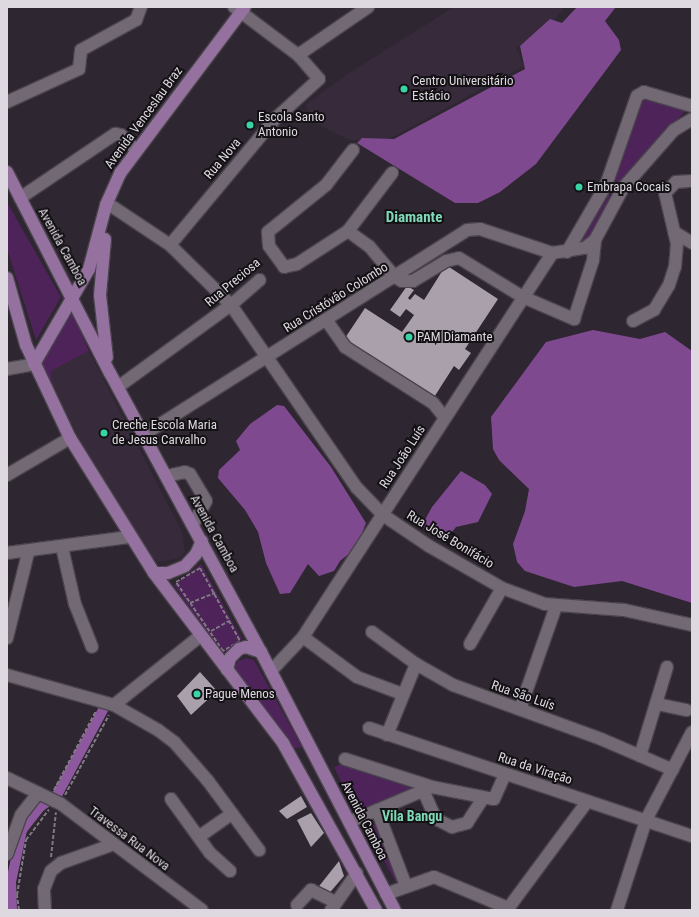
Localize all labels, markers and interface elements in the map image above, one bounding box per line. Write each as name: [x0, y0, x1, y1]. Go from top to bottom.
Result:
street label: Avenida Venceslau Braz: [102, 64, 186, 172]
place label: Centro Universitário Estácio: [412, 74, 514, 105]
marker: Centro Universitário Estácio: [399, 84, 409, 94]
place label: Escola Santo Antonio: [258, 110, 325, 141]
marker: Escola Santo Antonio: [245, 120, 255, 130]
street label: Rua Nova: [201, 135, 245, 183]
place label: Embrapa Cocais: [587, 179, 670, 195]
marker: Embrapa Cocais: [574, 182, 584, 192]
street label: Avenida Camboa: [34, 206, 90, 288]
district label: Diamante: [386, 209, 442, 227]
street label: Rua Preciosa: [202, 255, 264, 311]
street label: Rua Cristóvão Colombo: [281, 260, 391, 336]
place label: PAM Diamante: [417, 329, 493, 345]
marker: PAM Diamante: [404, 332, 414, 342]
place label: Creche Escola Maria de Jesus Carvalho: [112, 418, 217, 449]
street label: Rua João Luís: [377, 423, 429, 491]
marker: Creche Escola Maria de Jesus Carvalho: [99, 428, 109, 438]
street label: Avenida Camboa: [186, 493, 242, 575]
street label: Rua José Bonifácio: [404, 508, 496, 572]
street label: Rua São Luís: [489, 678, 557, 714]
place label: Pague Menos: [205, 686, 275, 702]
marker: Pague Menos: [192, 689, 202, 699]
street label: Rua da Viração: [496, 750, 574, 788]
street label: Avenida Camboa: [337, 779, 391, 863]
street label: Travessa Rua Nova: [85, 803, 173, 875]
district label: Vila Bangu: [382, 808, 442, 824]

